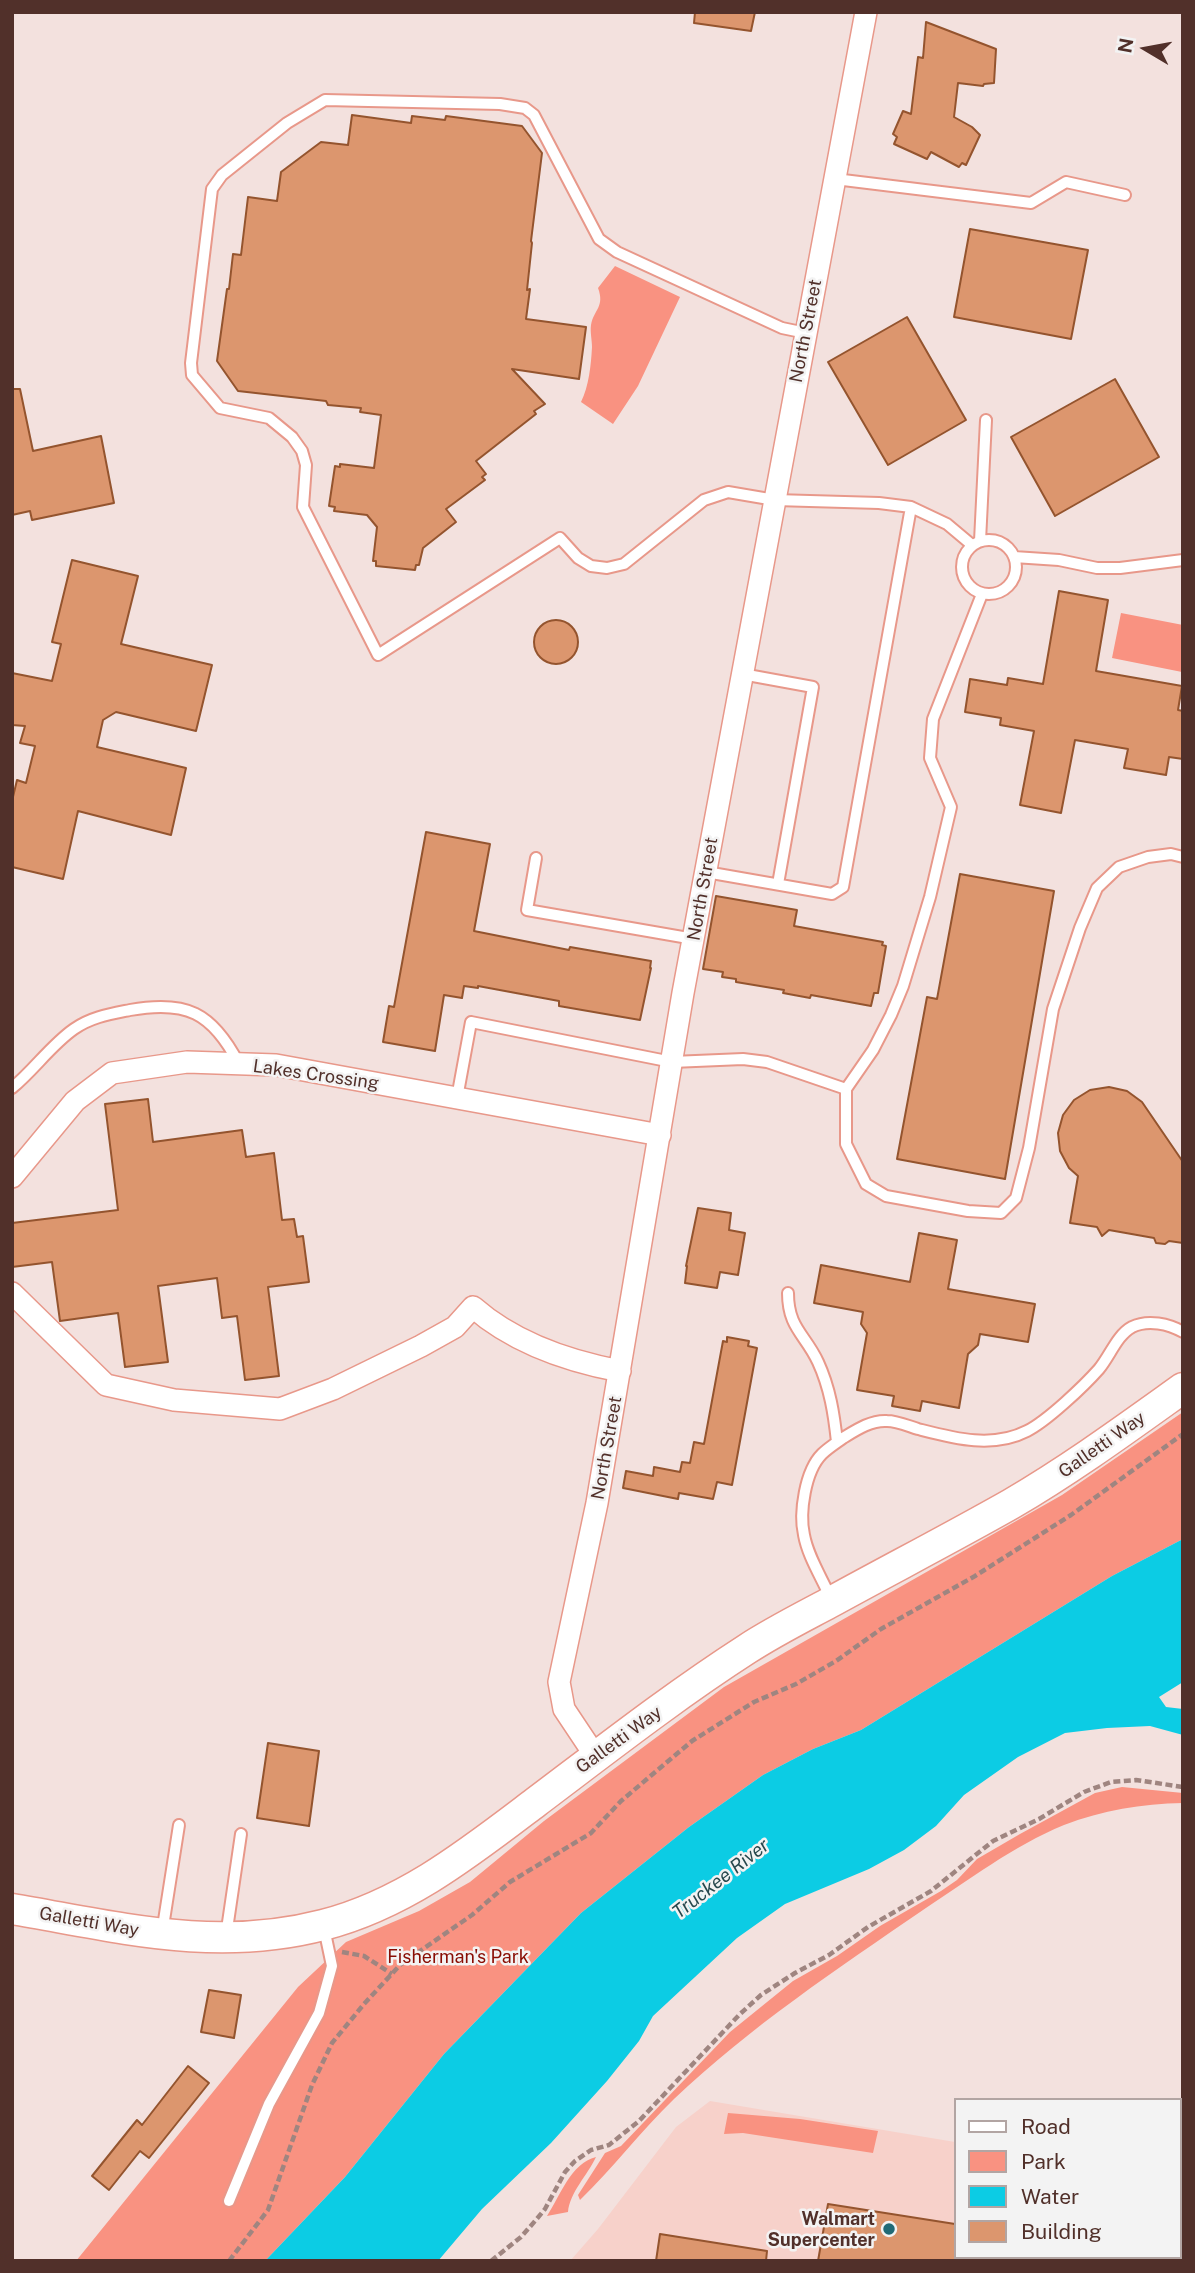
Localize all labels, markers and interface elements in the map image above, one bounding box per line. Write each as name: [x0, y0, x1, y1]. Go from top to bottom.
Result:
north arrow: [1111, 14, 1181, 84]
text: N: [1113, 36, 1137, 55]
street label: North Street: [785, 278, 827, 384]
street label: North Street: [683, 836, 723, 942]
street label: Lakes Crossing: [252, 1055, 380, 1095]
street label: North Street: [587, 1395, 627, 1501]
street label: Galletti Way: [1055, 1407, 1149, 1483]
street label: Galletti Way: [572, 1702, 666, 1778]
water label: Truckee River: [668, 1834, 774, 1924]
street label: Galletti Way: [38, 1903, 140, 1941]
park label: Fisherman's Park: [387, 1946, 529, 1968]
legend: [954, 2098, 1181, 2259]
text: Road: [1021, 2114, 1071, 2139]
text: Park: [1021, 2149, 1066, 2174]
text: Water: [1021, 2184, 1079, 2209]
place label: Walmart Supercenter: [768, 2208, 875, 2250]
text: Building: [1021, 2219, 1102, 2244]
marker: Walmart Supercenter: [881, 2221, 897, 2237]

